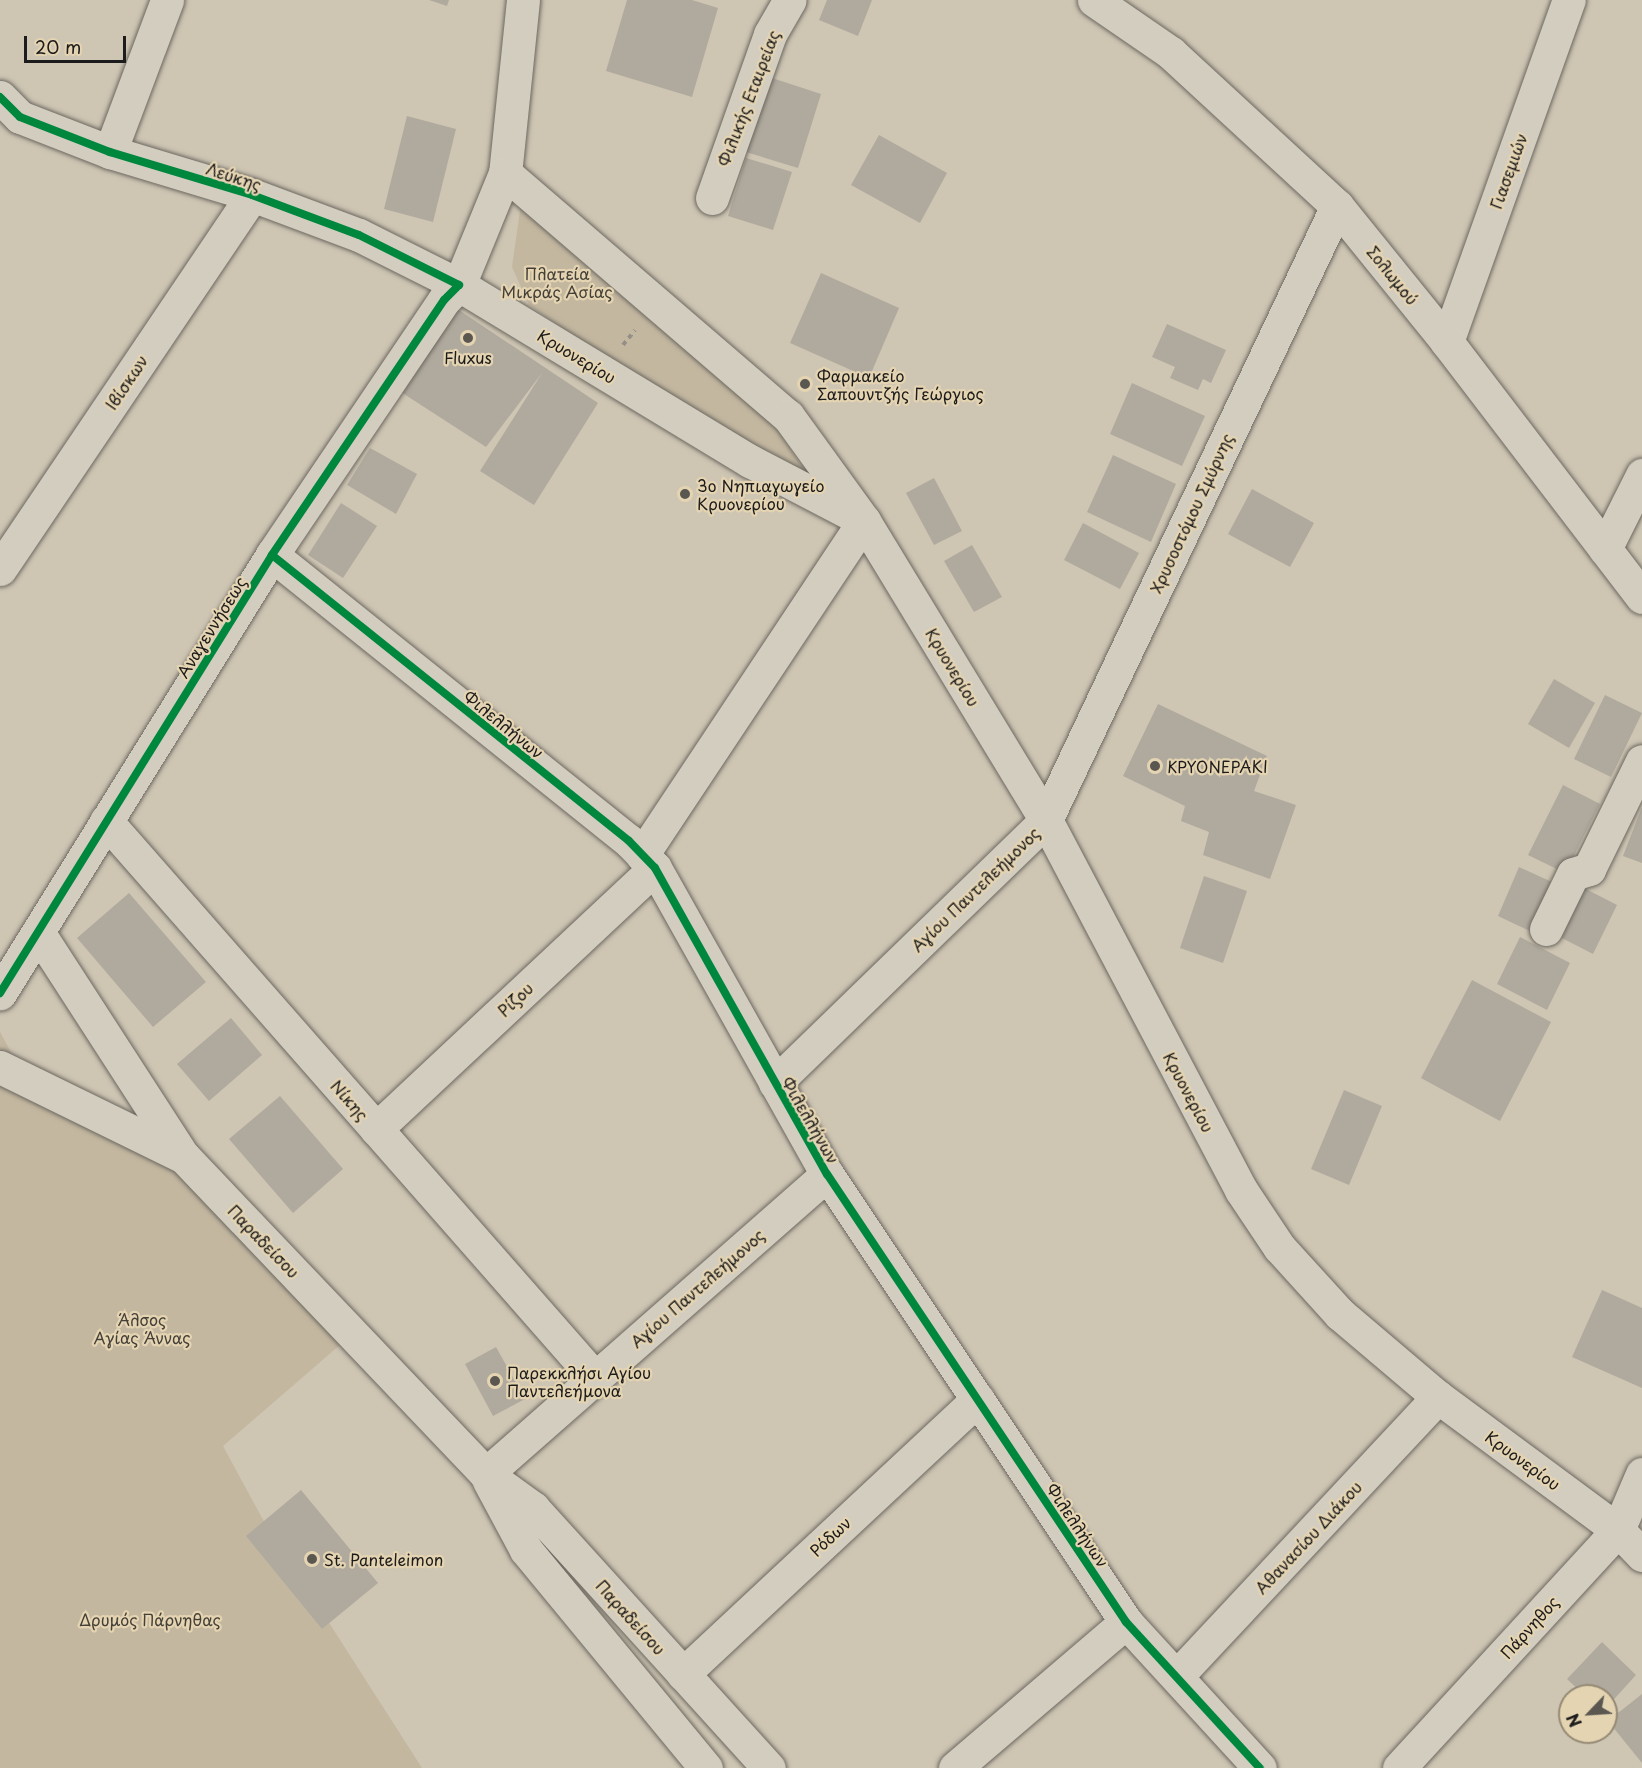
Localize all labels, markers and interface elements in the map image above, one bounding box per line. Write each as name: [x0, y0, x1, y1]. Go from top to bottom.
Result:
scale bar: [27, 24, 129, 62]
street label: Φιλικής Εταιρείας: [713, 27, 783, 169]
text: 20 m: [35, 33, 81, 60]
street label: Γιασεμιών: [1485, 131, 1531, 211]
street label: Λεύκης: [204, 158, 264, 194]
street label: Σολωμού: [1364, 242, 1422, 308]
park label: Πλατεία Μικράς Ασίας: [501, 263, 613, 301]
street label: Κρυονερίου: [534, 325, 620, 387]
marker: Fluxus: [461, 331, 475, 345]
place label: Fluxus: [444, 347, 492, 367]
street label: Ιβίσκων: [101, 351, 151, 413]
place label: Φαρμακείο Σαπουντζής Γεώργιος: [817, 365, 985, 403]
marker: Φαρμακείο Σαπουντζής Γεώργιος: [798, 377, 812, 391]
street label: Χρυσοστόμου Σμύρνης: [1146, 430, 1236, 596]
place label: 3ο Νηπιαγωγείο Κρυονερίου: [697, 475, 825, 513]
marker: 3ο Νηπιαγωγείο Κρυονερίου: [678, 487, 692, 501]
street label: Αναγεννήσεως: [172, 573, 250, 681]
street label: Κρυονερίου: [922, 624, 984, 710]
street label: Φιλελλήνων: [460, 686, 548, 762]
place label: ΚΡΥΟΝΕΡΑΚΙ: [1167, 756, 1268, 776]
marker: ΚΡΥΟΝΕΡΑΚΙ: [1148, 759, 1162, 773]
street label: Αγίου Παντελεήμονος: [907, 823, 1043, 955]
street label: Ρίζου: [493, 978, 537, 1020]
street label: Κρυονερίου: [1160, 1049, 1218, 1135]
street label: Φιλελλήνων: [778, 1073, 844, 1167]
street label: Νίκης: [327, 1076, 373, 1124]
street label: Παραδείσου: [225, 1201, 303, 1281]
street label: Αγίου Παντελεήμονος: [626, 1225, 768, 1351]
park label: Άλσος Αγίας Άννας: [93, 1309, 191, 1347]
place label: Παρεκκλήσι Αγίου Παντελεήμονα: [507, 1362, 653, 1400]
marker: Παρεκκλήσι Αγίου Παντελεήμονα: [488, 1374, 502, 1388]
street label: Κρυονερίου: [1482, 1426, 1564, 1494]
street label: Αθανασίου Διάκου: [1251, 1477, 1365, 1597]
street label: Φιλελλήνων: [1043, 1479, 1113, 1571]
street label: Ρόδων: [806, 1512, 854, 1560]
place label: St. Panteleimon: [324, 1549, 442, 1569]
marker: St. Panteleimon: [305, 1552, 319, 1566]
street label: Παραδείσου: [592, 1576, 670, 1658]
street label: Πάρνηθος: [1496, 1592, 1562, 1662]
park label: Δρυμός Πάρνηθας: [79, 1609, 221, 1629]
north arrow: [1558, 1684, 1618, 1744]
text: N: [1560, 1710, 1587, 1732]

